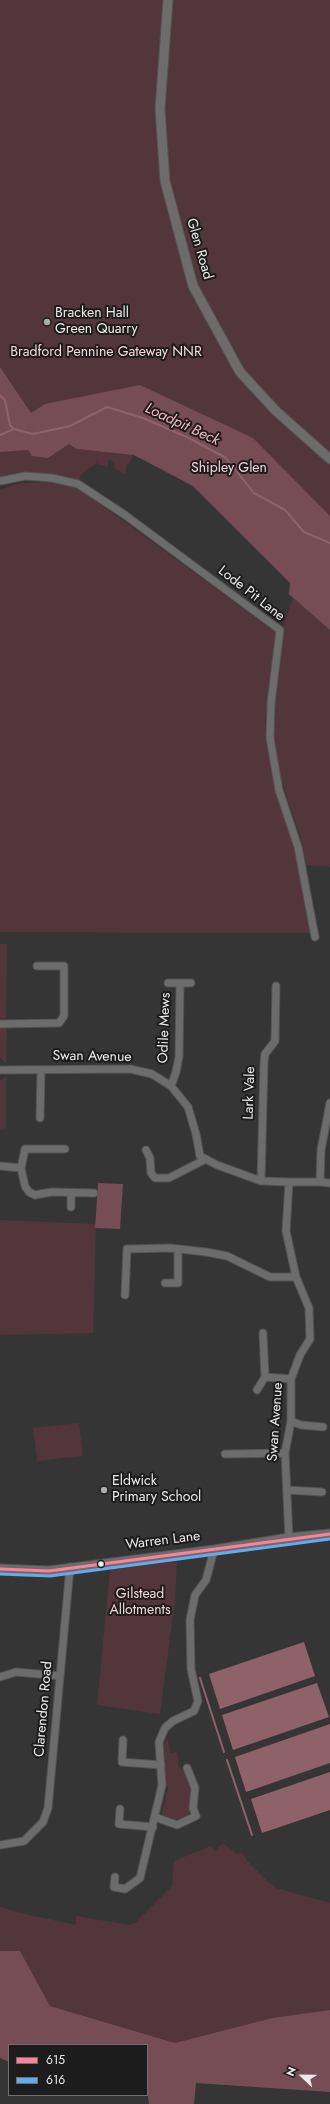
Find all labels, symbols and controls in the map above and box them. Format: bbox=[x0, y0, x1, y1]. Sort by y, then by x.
street label: Glen Road bbox=[182, 216, 216, 282]
place label: Bracken Hall Green Quarry bbox=[55, 306, 138, 338]
marker: Bracken Hall Green Quarry bbox=[42, 317, 52, 327]
park label: Bradford Pennine Gateway NNR bbox=[10, 345, 202, 361]
water label: Loadpit Beck bbox=[142, 400, 222, 450]
park label: Shipley Glen bbox=[191, 461, 267, 477]
street label: Lode Pit Lane bbox=[214, 563, 288, 625]
street label: Odile Mews bbox=[155, 992, 175, 1064]
street label: Swan Avenue bbox=[52, 1048, 132, 1066]
street label: Lark Vale bbox=[241, 1066, 259, 1120]
street label: Swan Avenue bbox=[265, 1382, 287, 1462]
place label: Eldwick Primary School bbox=[112, 1474, 201, 1506]
marker: Eldwick Primary School bbox=[99, 1485, 109, 1495]
street label: Warren Lane bbox=[125, 1528, 201, 1554]
unlabelled marker bbox=[96, 1559, 106, 1569]
park label: Gilstead Allotments bbox=[109, 1587, 171, 1620]
street label: Clarendon Road bbox=[31, 1660, 57, 1758]
legend bbox=[8, 2044, 148, 2096]
text: 615 bbox=[46, 2051, 65, 2069]
north arrow bbox=[282, 2056, 322, 2096]
text: N bbox=[282, 2064, 300, 2079]
text: 616 bbox=[46, 2071, 65, 2089]

